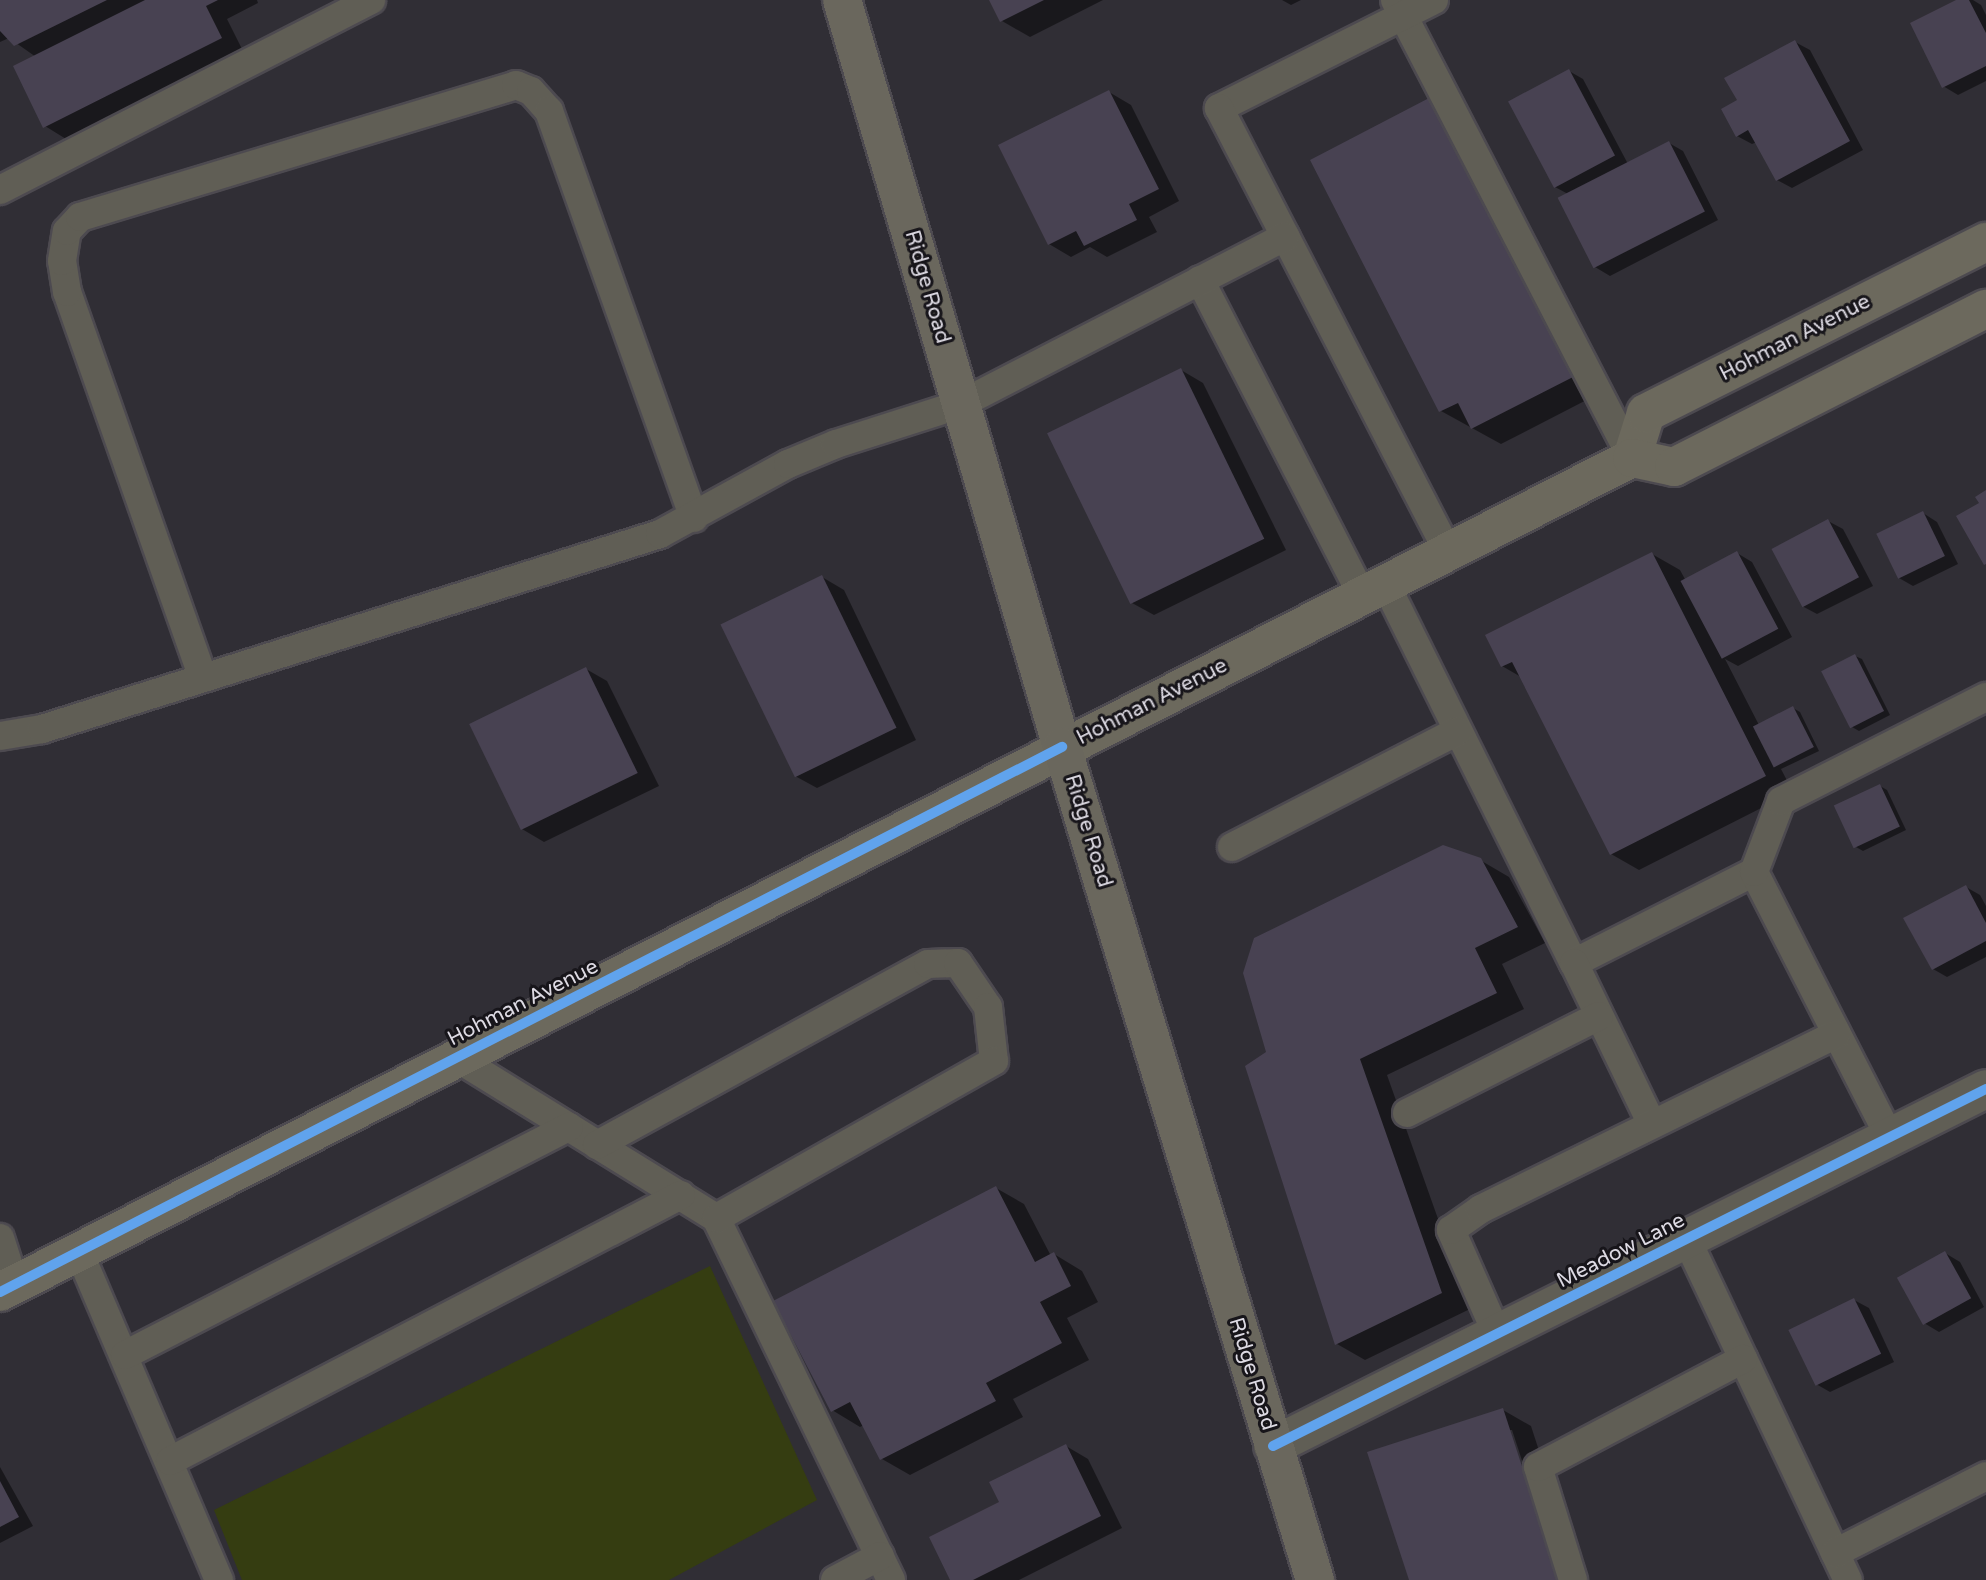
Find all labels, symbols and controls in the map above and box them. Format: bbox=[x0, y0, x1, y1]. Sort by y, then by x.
street label: Ridge Road bbox=[899, 227, 955, 347]
street label: Hohman Avenue bbox=[1716, 289, 1874, 387]
street label: Hohman Avenue bbox=[1073, 653, 1231, 751]
street label: Ridge Road bbox=[1059, 771, 1117, 891]
street label: Hohman Avenue bbox=[444, 954, 602, 1052]
street label: Meadow Lane bbox=[1553, 1208, 1689, 1294]
street label: Ridge Road bbox=[1223, 1314, 1281, 1434]

